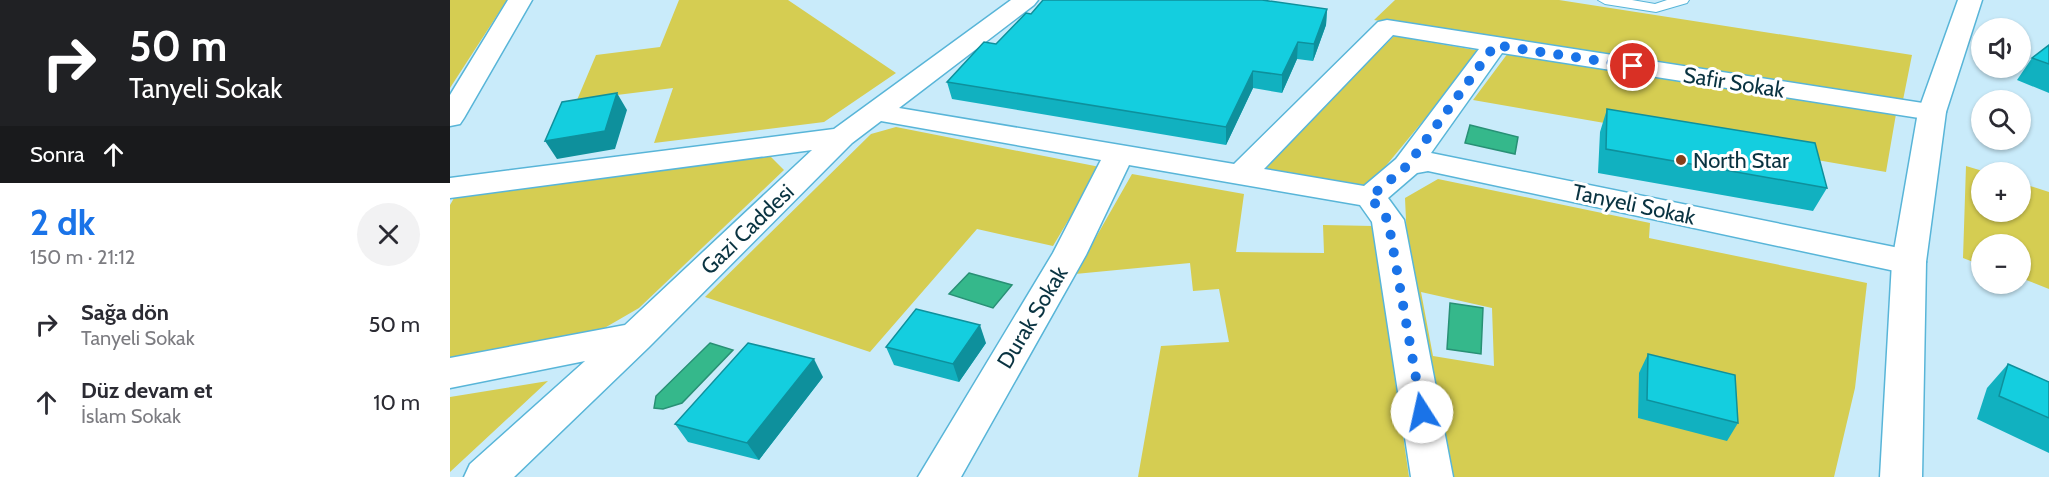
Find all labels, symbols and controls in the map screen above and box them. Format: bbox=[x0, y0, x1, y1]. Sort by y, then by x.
map controls bbox=[1971, 18, 2031, 294]
button: sound bbox=[1971, 18, 2031, 78]
text: 50 m bbox=[129, 20, 227, 72]
icon: right bbox=[30, 24, 108, 102]
pin bbox=[1607, 40, 1658, 91]
icon: arrive bbox=[1616, 49, 1649, 82]
street label: Safir Sokak bbox=[1681, 61, 1787, 104]
text: Tanyeli Sokak bbox=[129, 72, 282, 105]
button: search bbox=[1971, 90, 2031, 150]
icon: ahead bbox=[97, 138, 130, 171]
text: Sonra bbox=[30, 141, 85, 168]
place label: North Star bbox=[1693, 147, 1789, 174]
marker: North Star bbox=[1674, 153, 1688, 167]
button: + bbox=[1971, 162, 2031, 222]
street label: Gazi Caddesi bbox=[695, 178, 799, 280]
street label: Tanyeli Sokak bbox=[1570, 178, 1698, 231]
text: 2 dk bbox=[30, 200, 95, 244]
button: close bbox=[357, 203, 420, 266]
button: − bbox=[1971, 234, 2031, 294]
text: 150 m · 21:12 bbox=[30, 245, 135, 269]
street label: Durak Sokak bbox=[991, 261, 1074, 373]
text: Sağa dön bbox=[81, 299, 169, 326]
icon: right bbox=[30, 308, 63, 341]
text: 50 m bbox=[368, 311, 420, 338]
text: Tanyeli Sokak bbox=[81, 326, 195, 350]
text: Düz devam et bbox=[81, 377, 213, 404]
position arrow bbox=[1390, 380, 1454, 444]
icon: ahead bbox=[30, 386, 63, 419]
text: 10 m bbox=[373, 389, 420, 416]
text: İslam Sokak bbox=[81, 404, 181, 428]

